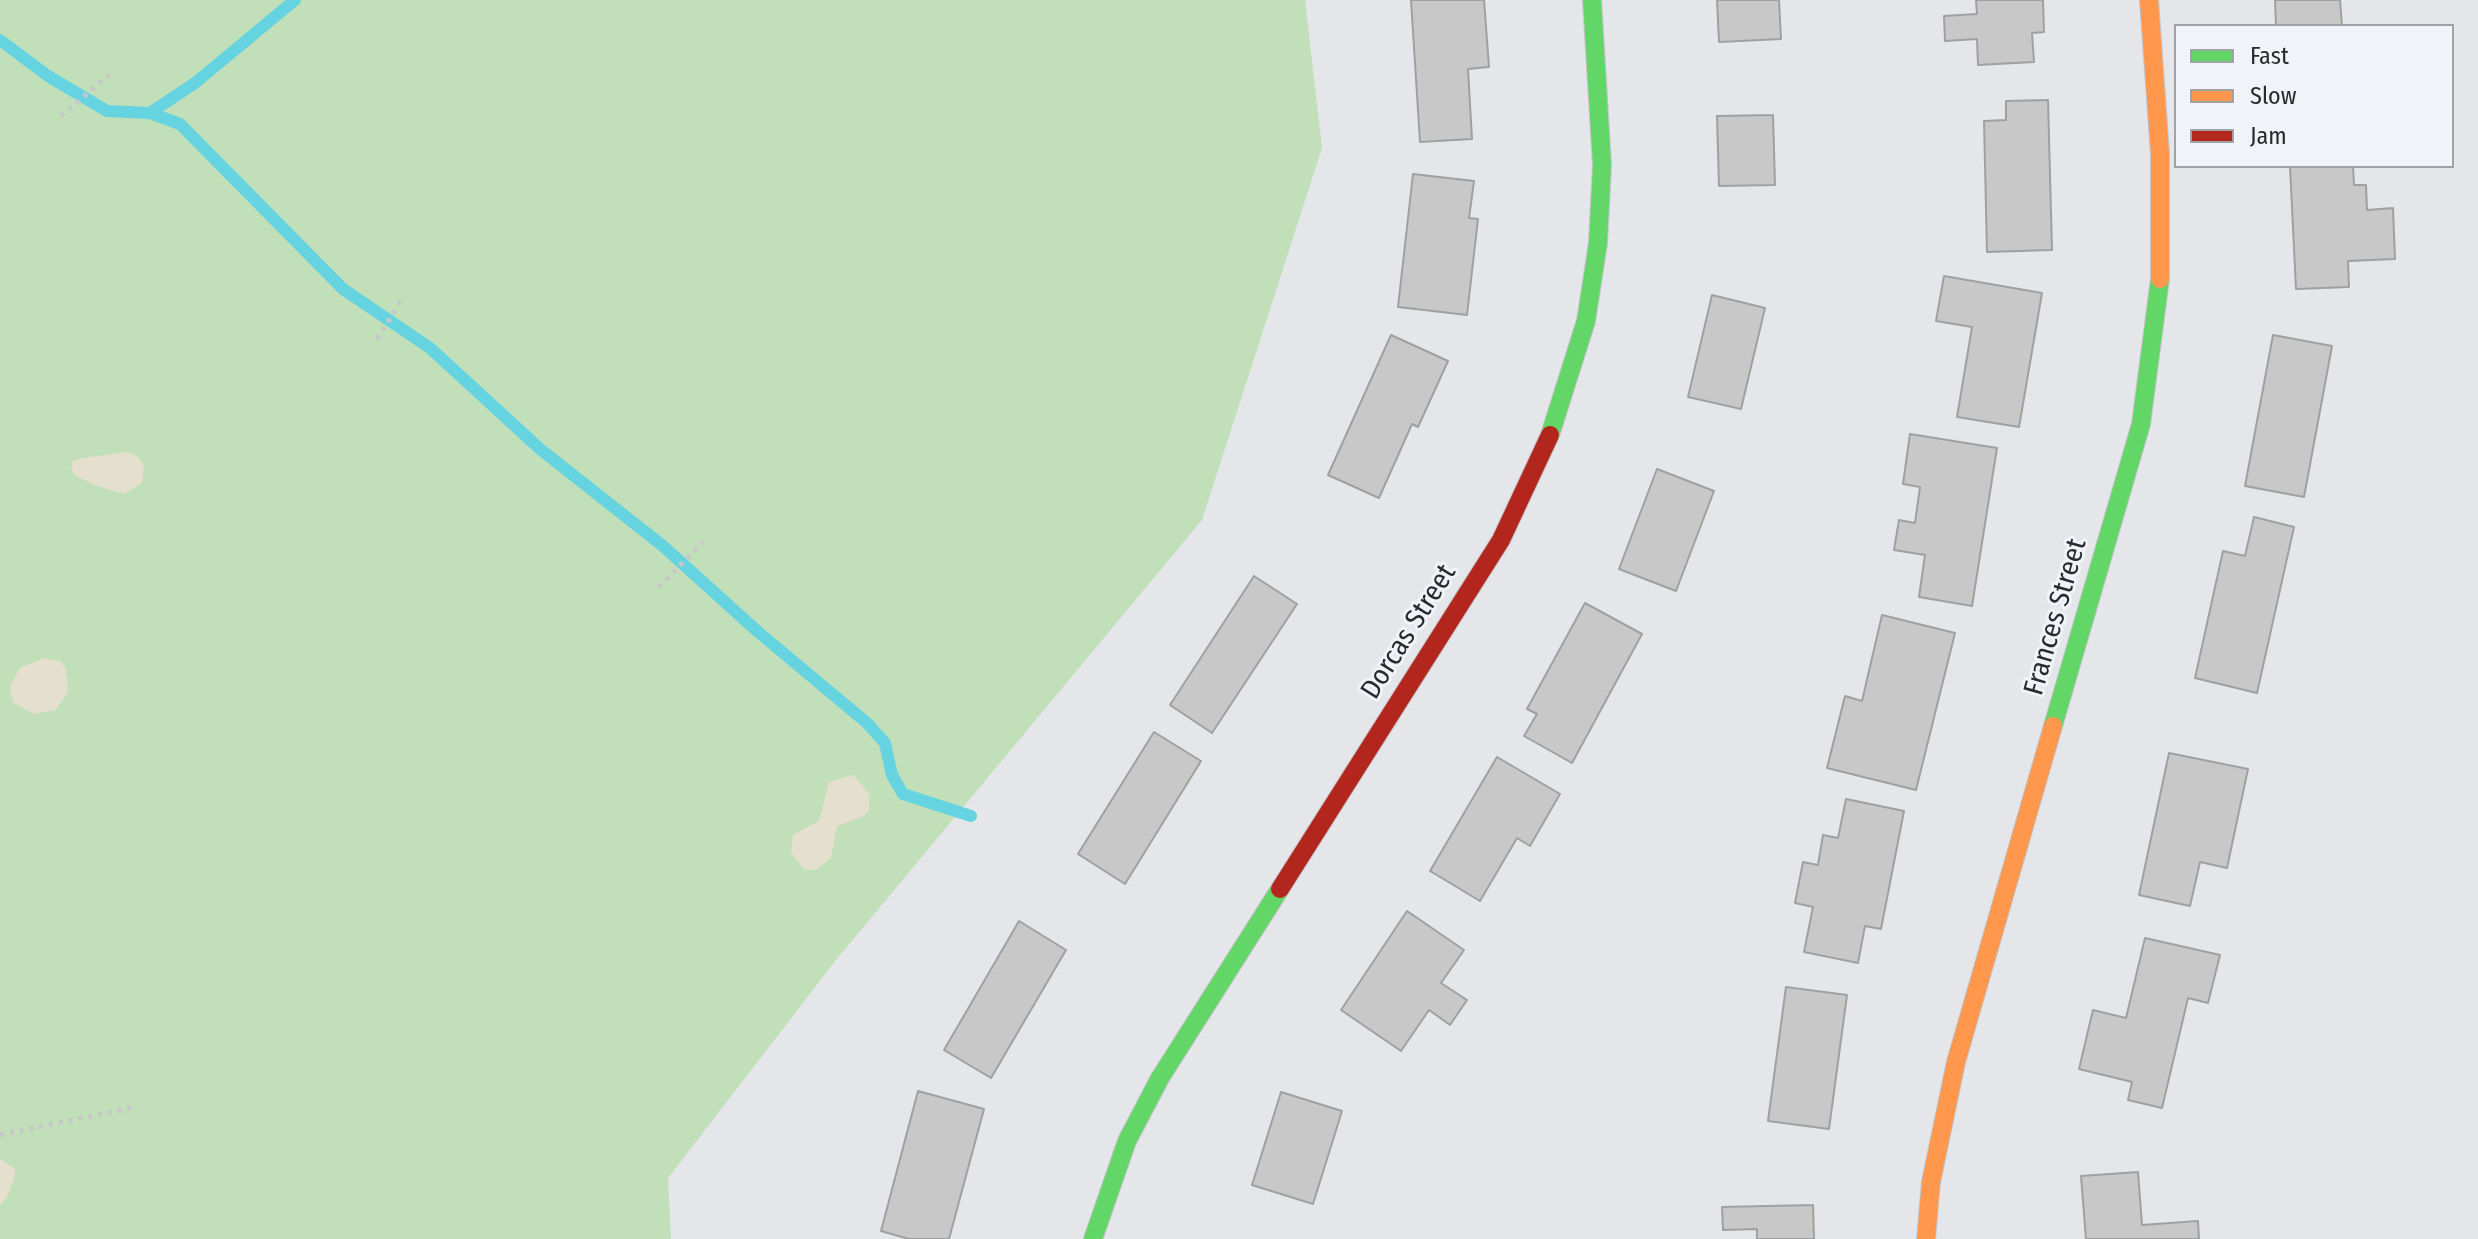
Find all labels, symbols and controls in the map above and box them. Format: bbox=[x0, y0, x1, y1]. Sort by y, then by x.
legend bbox=[2174, 24, 2454, 168]
text: Fast bbox=[2250, 42, 2289, 70]
text: Slow bbox=[2250, 82, 2296, 110]
text: Jam bbox=[2250, 122, 2287, 150]
street label: Frances Street bbox=[2018, 535, 2094, 699]
street label: Dorcas Street bbox=[1354, 558, 1464, 706]

